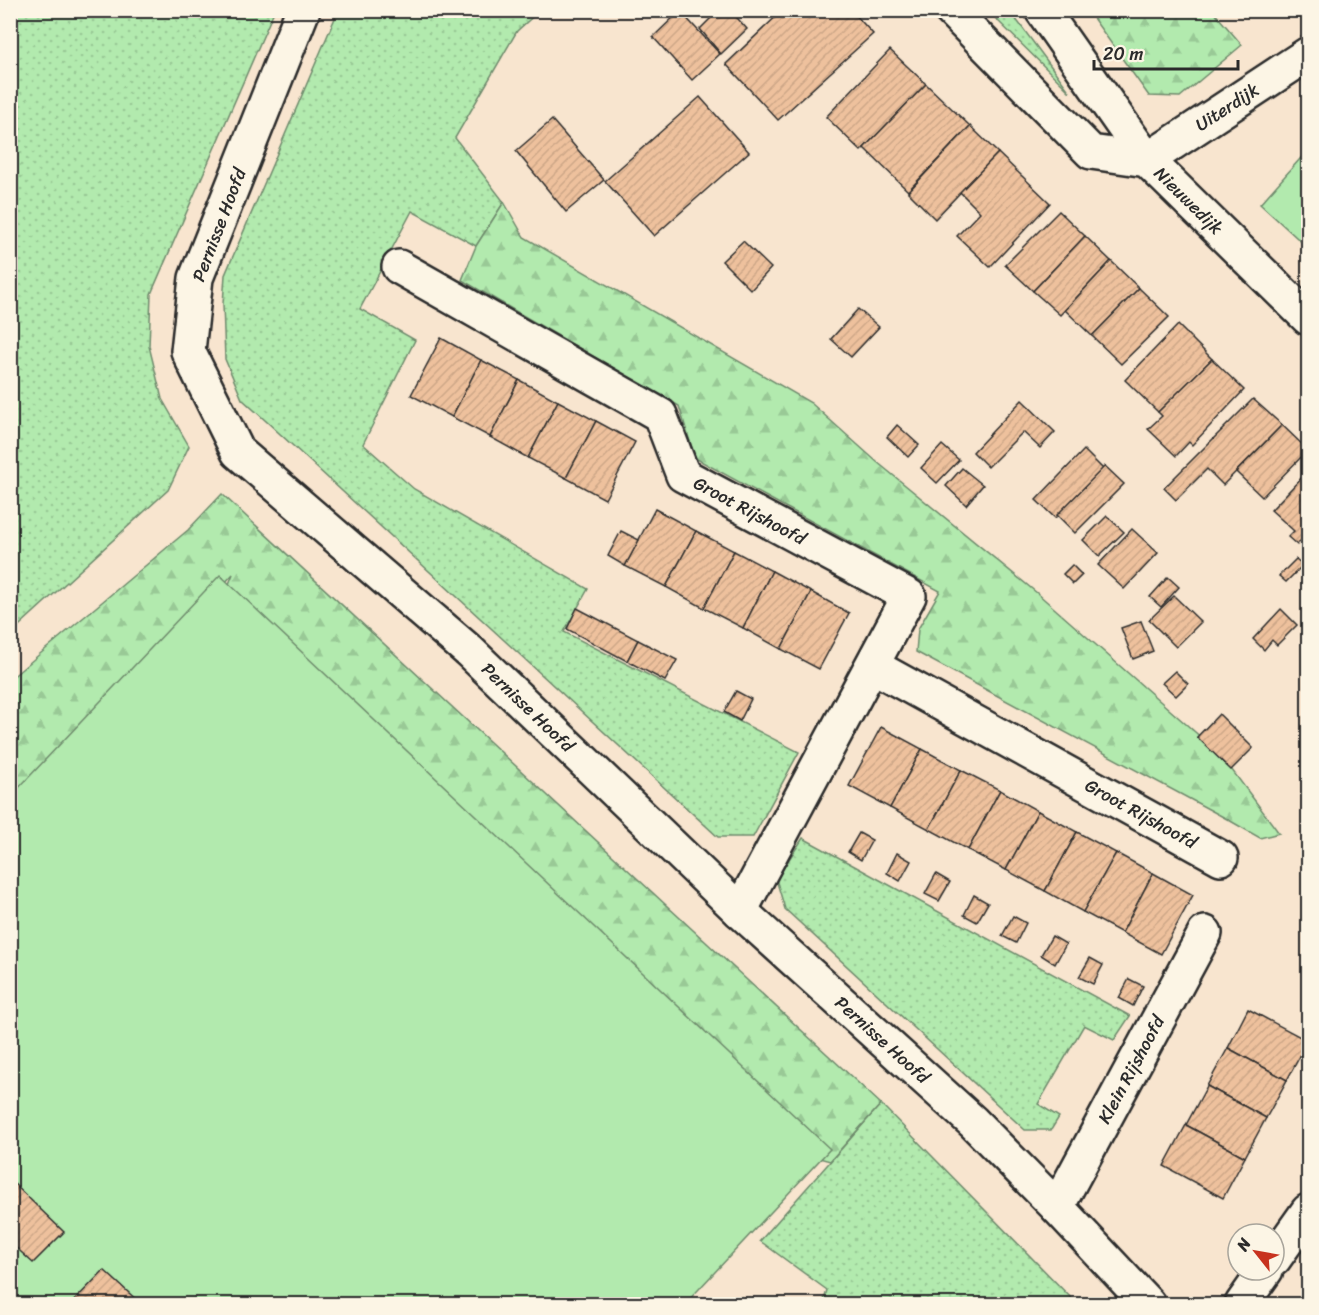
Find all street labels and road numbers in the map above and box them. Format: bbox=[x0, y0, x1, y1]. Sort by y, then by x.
street label: Uiterdijk bbox=[1189, 74, 1266, 140]
street label: Nieuwedijk bbox=[1146, 159, 1231, 243]
street label: Pernisse Hoofd bbox=[183, 162, 256, 287]
street label: Groot Rijshoofd bbox=[688, 467, 813, 555]
street label: Pernisse Hoofd bbox=[473, 654, 583, 761]
street label: Groot Rijshoofd bbox=[1079, 770, 1204, 859]
street label: Pernisse Hoofd bbox=[827, 988, 938, 1093]
street label: Klein Rijshoofd bbox=[1089, 1008, 1174, 1130]

